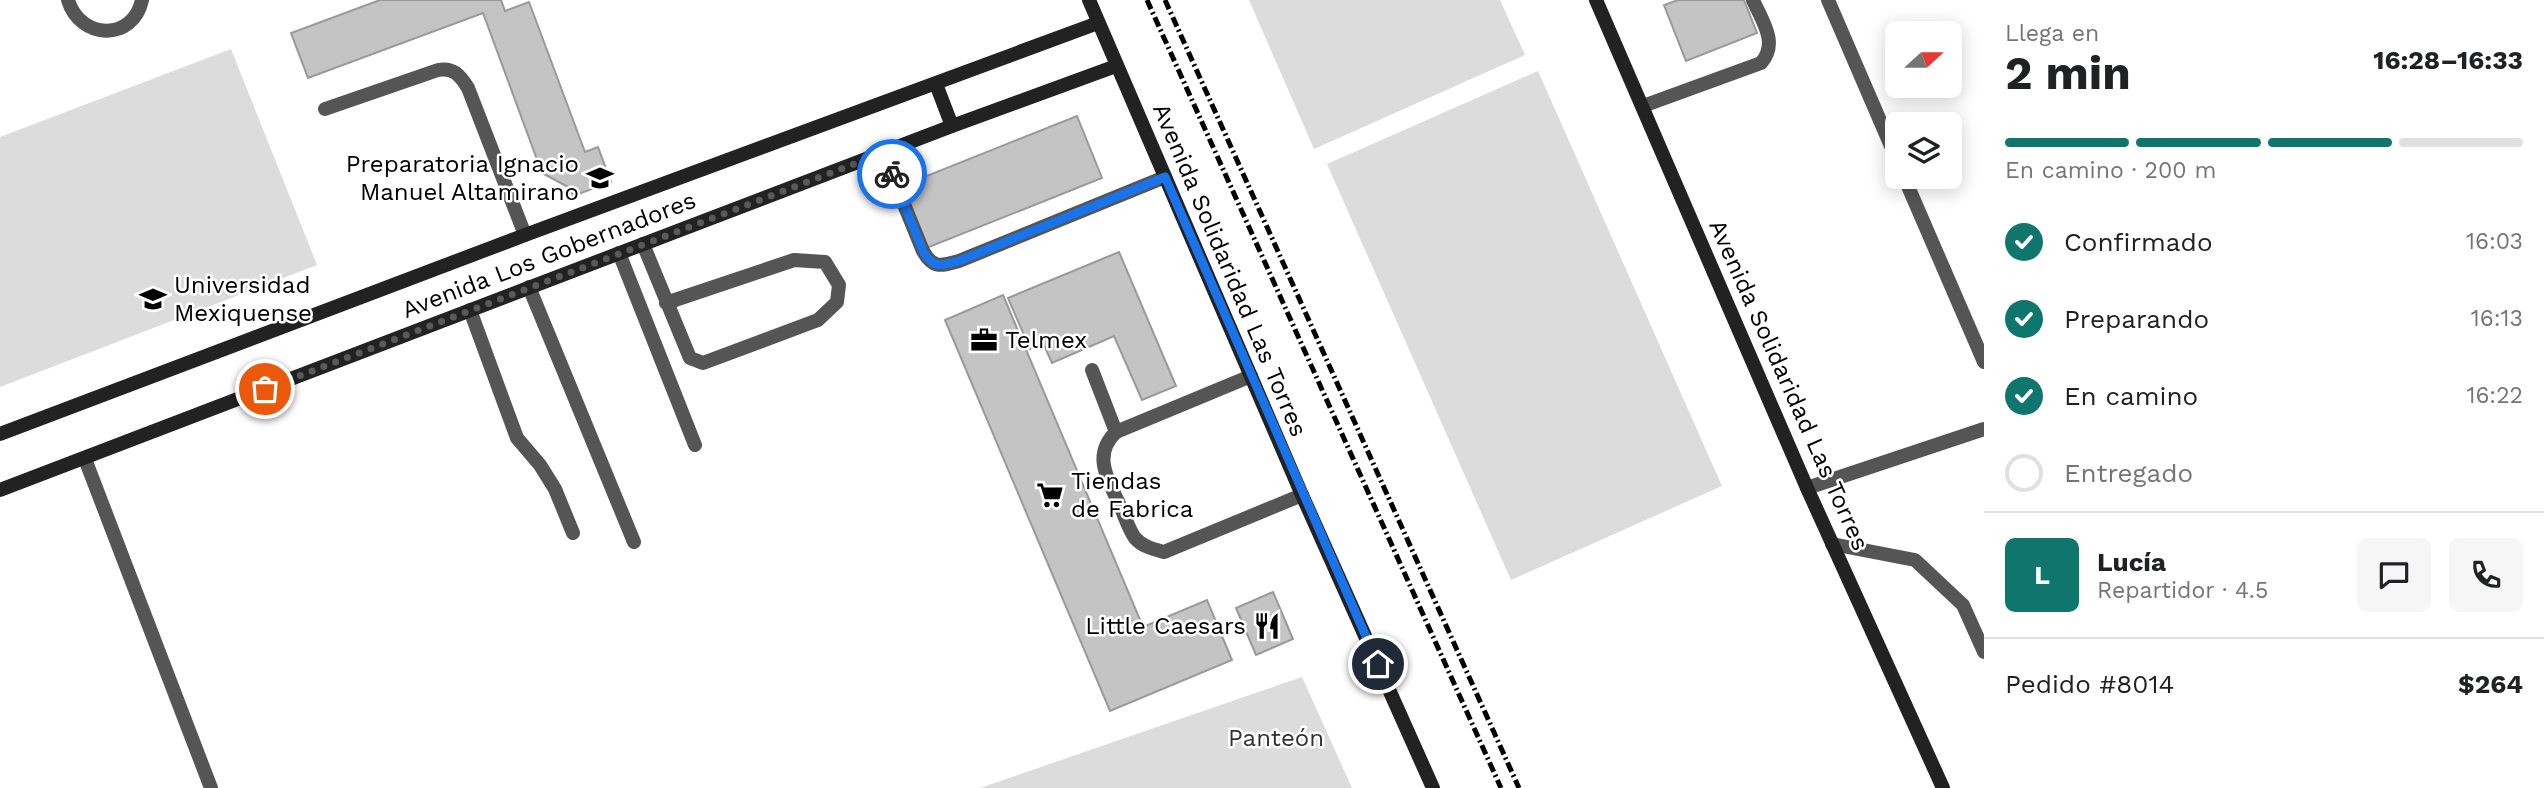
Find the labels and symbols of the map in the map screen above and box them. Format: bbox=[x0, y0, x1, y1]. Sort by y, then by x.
north arrow bbox=[1885, 21, 1962, 98]
street label: Avenida Solidaridad Las Torres bbox=[1147, 99, 1313, 441]
courier bbox=[857, 139, 927, 209]
place label: Preparatoria Ignacio Manuel Altamirano bbox=[346, 150, 579, 206]
school or university icon: Preparatoria Ignacio Manuel Altamirano bbox=[585, 163, 615, 193]
street label: Avenida Los Gobernadores bbox=[398, 186, 700, 324]
street label: Avenida Solidaridad Las Torres bbox=[1703, 215, 1875, 555]
place label: Universidad Mexiquense bbox=[174, 271, 312, 327]
school or university icon: Universidad Mexiquense bbox=[138, 284, 168, 314]
office icon: Telmex bbox=[969, 325, 999, 355]
place label: Telmex bbox=[1005, 326, 1087, 354]
pin bbox=[235, 359, 295, 419]
place label: Tiendas de Fabrica bbox=[1071, 467, 1193, 523]
supermarket icon: Tiendas de Fabrica bbox=[1035, 480, 1065, 510]
restaurant icon: Little Caesars bbox=[1252, 611, 1282, 641]
place label: Little Caesars bbox=[1085, 612, 1246, 640]
pin bbox=[1348, 634, 1408, 694]
park label: Panteón bbox=[1228, 724, 1324, 752]

